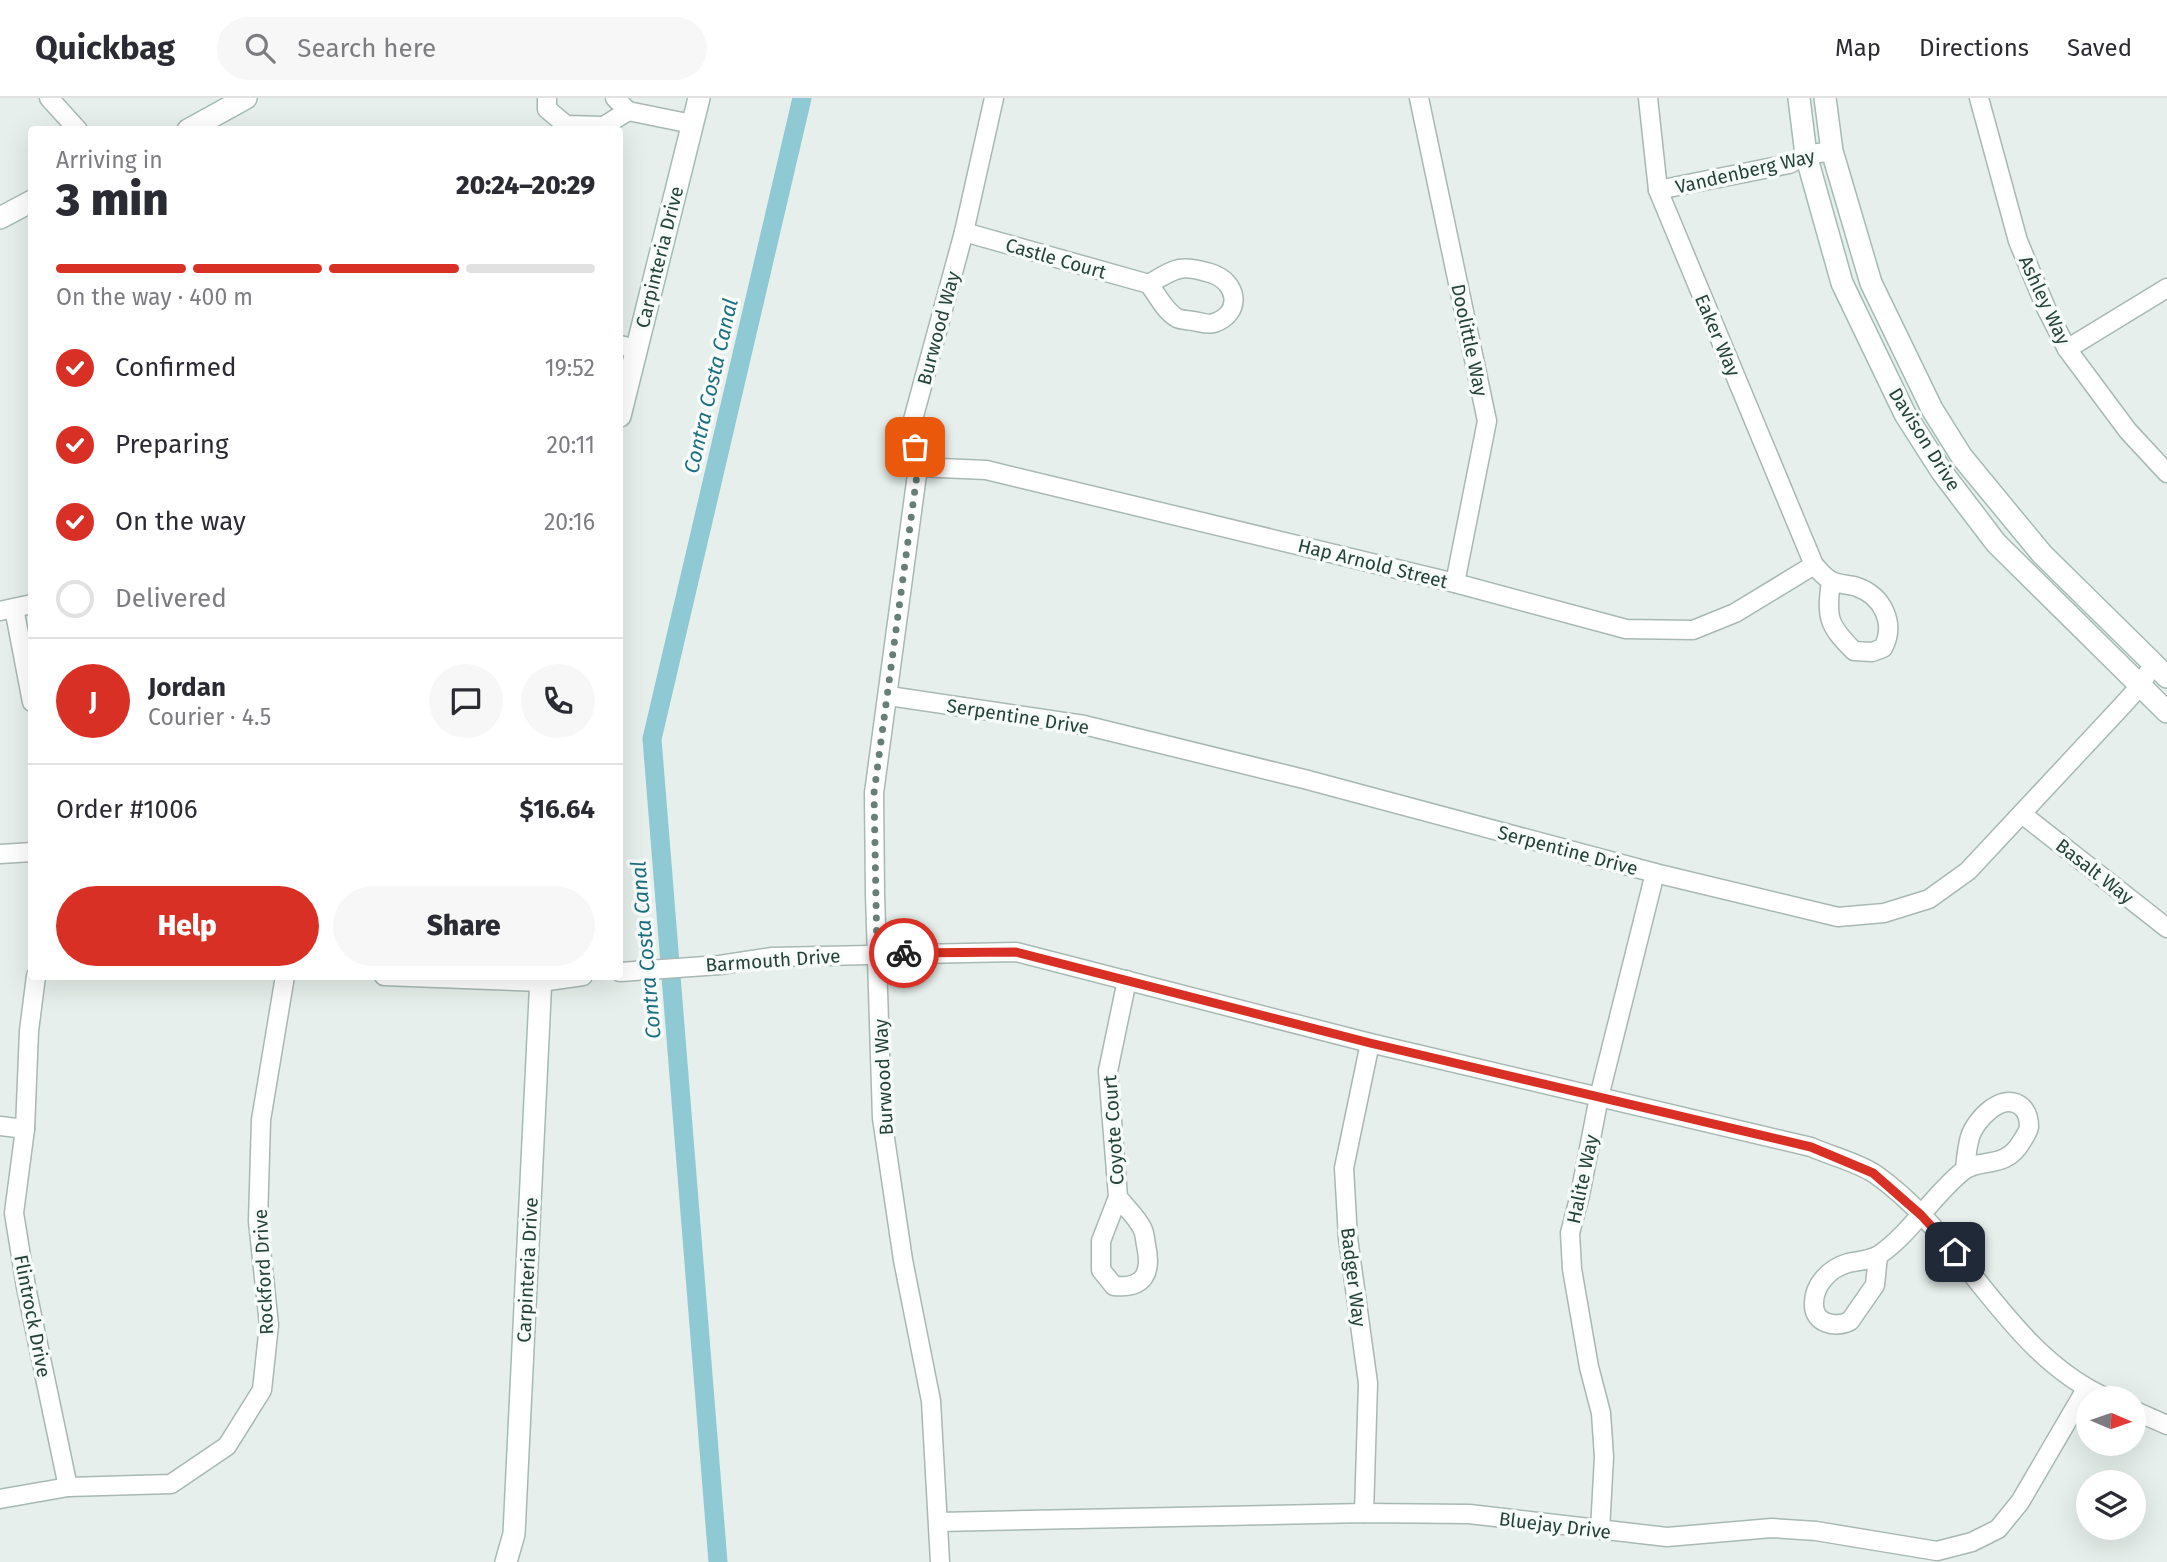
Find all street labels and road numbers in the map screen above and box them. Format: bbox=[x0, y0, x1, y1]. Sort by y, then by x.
street label: Vandenberg Way bbox=[1673, 144, 1818, 199]
street label: Carpinteria Drive bbox=[631, 184, 688, 330]
street label: Castle Court bbox=[1003, 233, 1109, 284]
street label: Ashley Way bbox=[2014, 252, 2075, 349]
street label: Burwood Way bbox=[912, 268, 965, 387]
street label: Doolittle Way bbox=[1446, 282, 1493, 399]
street label: Eaker Way bbox=[1690, 291, 1745, 380]
street label: Davison Drive bbox=[1884, 383, 1965, 495]
street label: Hap Arnold Street bbox=[1296, 534, 1450, 593]
street label: Serpentine Drive bbox=[945, 694, 1091, 739]
street label: Serpentine Drive bbox=[1495, 821, 1640, 880]
street label: Basalt Way bbox=[2051, 834, 2139, 909]
street label: Barmouth Drive bbox=[705, 944, 841, 977]
street label: Burwood Way bbox=[869, 1017, 898, 1136]
street label: Coyote Court bbox=[1098, 1074, 1129, 1186]
street label: Halite Way bbox=[1562, 1132, 1603, 1226]
street label: Carpinteria Drive bbox=[512, 1197, 543, 1343]
street label: Rockford Drive bbox=[249, 1208, 278, 1336]
street label: Badger Way bbox=[1336, 1226, 1371, 1329]
street label: Flintrock Drive bbox=[9, 1253, 56, 1379]
street label: Bluejay Drive bbox=[1498, 1507, 1612, 1544]

